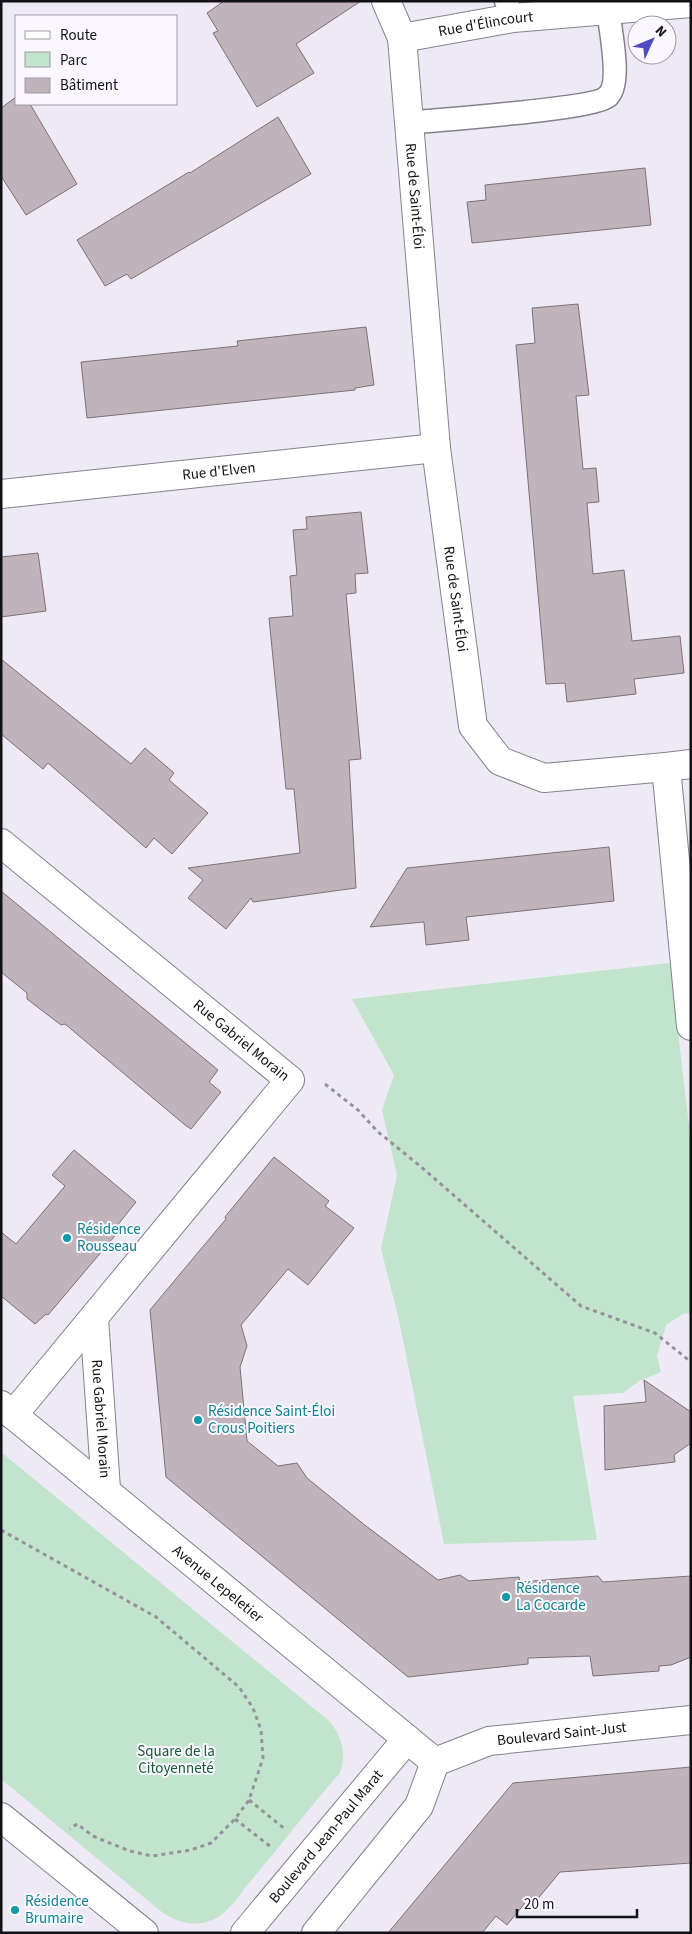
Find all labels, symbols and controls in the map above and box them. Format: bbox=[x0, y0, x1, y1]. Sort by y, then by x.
street label: Rue d'Élincourt bbox=[437, 6, 534, 42]
legend bbox=[15, 15, 178, 105]
north arrow bbox=[627, 15, 677, 65]
text: N bbox=[650, 21, 671, 42]
text: Route bbox=[60, 25, 97, 46]
text: Parc bbox=[60, 50, 87, 71]
text: Bâtiment bbox=[60, 75, 118, 96]
street label: Rue de Saint-Éloi bbox=[400, 142, 429, 250]
street label: Rue d'Elven bbox=[181, 457, 257, 486]
street label: Rue de Saint-Éloi bbox=[438, 545, 473, 653]
street label: Rue Gabriel Morain bbox=[189, 995, 294, 1086]
place label: Résidence Rousseau bbox=[77, 1219, 141, 1257]
marker: Résidence Rousseau bbox=[61, 1232, 73, 1244]
street label: Rue Gabriel Morain bbox=[86, 1359, 115, 1479]
place label: Résidence Saint-Éloi Crous Poitiers bbox=[208, 1401, 335, 1439]
marker: Résidence Saint-Éloi Crous Poitiers bbox=[192, 1414, 204, 1426]
street label: Avenue Lepeletier bbox=[168, 1540, 268, 1628]
place label: Résidence La Cocarde bbox=[516, 1578, 586, 1616]
marker: Résidence La Cocarde bbox=[500, 1591, 512, 1603]
street label: Boulevard Saint-Just bbox=[496, 1717, 628, 1751]
park label: Square de la Citoyenneté bbox=[137, 1741, 215, 1779]
street label: Boulevard Jean-Paul Marat bbox=[264, 1765, 388, 1908]
scale bar bbox=[517, 1886, 637, 1918]
place label: Résidence Brumaire bbox=[25, 1891, 89, 1929]
text: 20 m bbox=[524, 1894, 554, 1915]
marker: Résidence Brumaire bbox=[9, 1904, 21, 1916]

